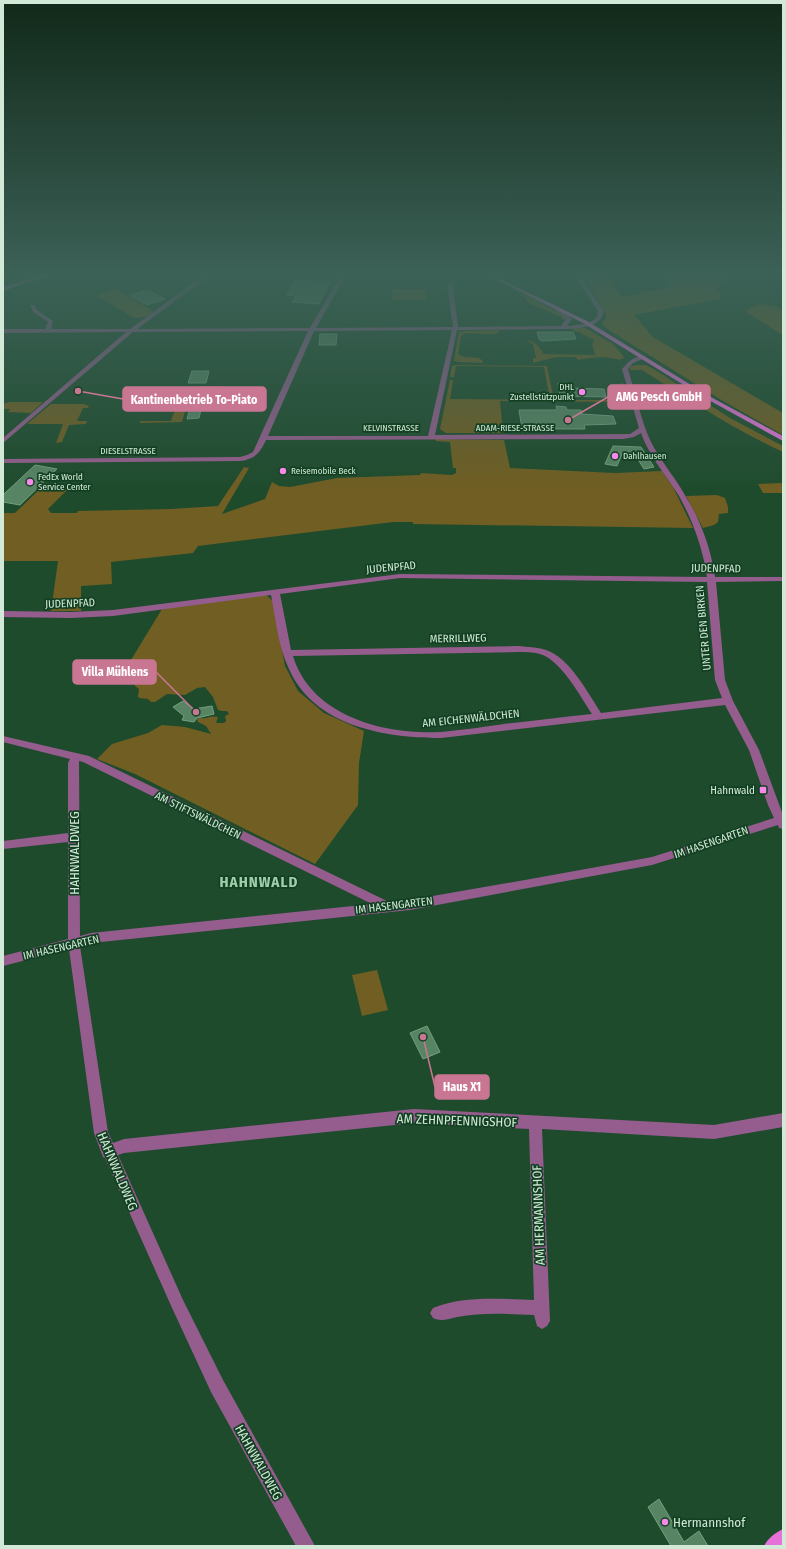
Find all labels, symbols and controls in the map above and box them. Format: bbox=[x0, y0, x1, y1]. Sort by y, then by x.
place label: DHL Zustellstützpunkt bbox=[510, 382, 574, 402]
callout: AMG Pesch GmbH bbox=[608, 385, 710, 409]
callout: Kantinenbetrieb To-Piato bbox=[123, 387, 266, 411]
marker: DHL Zustellstützpunkt bbox=[577, 387, 587, 397]
text: AMG Pesch GmbH bbox=[615, 390, 702, 404]
text: Kantinenbetrieb To-Piato bbox=[131, 393, 258, 407]
street label: KELVINSTRASSE bbox=[363, 423, 419, 433]
street label: ADAM-RIESE-STRASSE bbox=[476, 423, 554, 433]
street label: DIESELSTRASSE bbox=[100, 446, 156, 456]
marker: Dahlhausen bbox=[610, 451, 620, 461]
place label: Dahlhausen bbox=[623, 451, 667, 461]
marker: Reisemobile Beck bbox=[278, 466, 288, 476]
place label: Reisemobile Beck bbox=[291, 466, 357, 476]
place label: FedEx World Service Center bbox=[38, 472, 91, 492]
marker: FedEx World Service Center bbox=[25, 477, 35, 487]
street label: JUDENPFAD bbox=[366, 559, 416, 576]
street label: JUDENPFAD bbox=[691, 562, 741, 575]
street label: UNTER DEN BIRKEN bbox=[693, 585, 714, 671]
street label: JUDENPFAD bbox=[45, 596, 95, 611]
street label: MERRILLWEG bbox=[430, 632, 486, 645]
callout: Villa Mühlens bbox=[73, 660, 156, 684]
text: Villa Mühlens bbox=[81, 665, 149, 679]
street label: AM EICHENWÄLDCHEN bbox=[422, 707, 520, 730]
place label: Hahnwald bbox=[710, 784, 755, 797]
marker: Hahnwald bbox=[758, 785, 768, 795]
street label: AM STIFTSWÄLDCHEN bbox=[153, 789, 243, 842]
street label: HAHNWALDWEG bbox=[67, 811, 82, 895]
street label: IM HASENGARTEN bbox=[672, 824, 750, 861]
district label: HAHNWALD bbox=[220, 873, 298, 891]
street label: IM HASENGARTEN bbox=[355, 894, 433, 917]
street label: IM HASENGARTEN bbox=[22, 932, 100, 963]
callout: Haus X1 bbox=[435, 1075, 489, 1099]
text: Haus X1 bbox=[443, 1080, 481, 1094]
street label: AM ZEHNPFENNIGSHOF bbox=[396, 1111, 518, 1130]
street label: HAHNWALDWEG bbox=[94, 1130, 141, 1213]
street label: AM HERMANNSHOF bbox=[529, 1164, 548, 1265]
street label: HAHNWALDWEG bbox=[232, 1422, 285, 1502]
place label: Hermannshof bbox=[673, 1515, 746, 1530]
marker: Hermannshof bbox=[660, 1517, 670, 1527]

